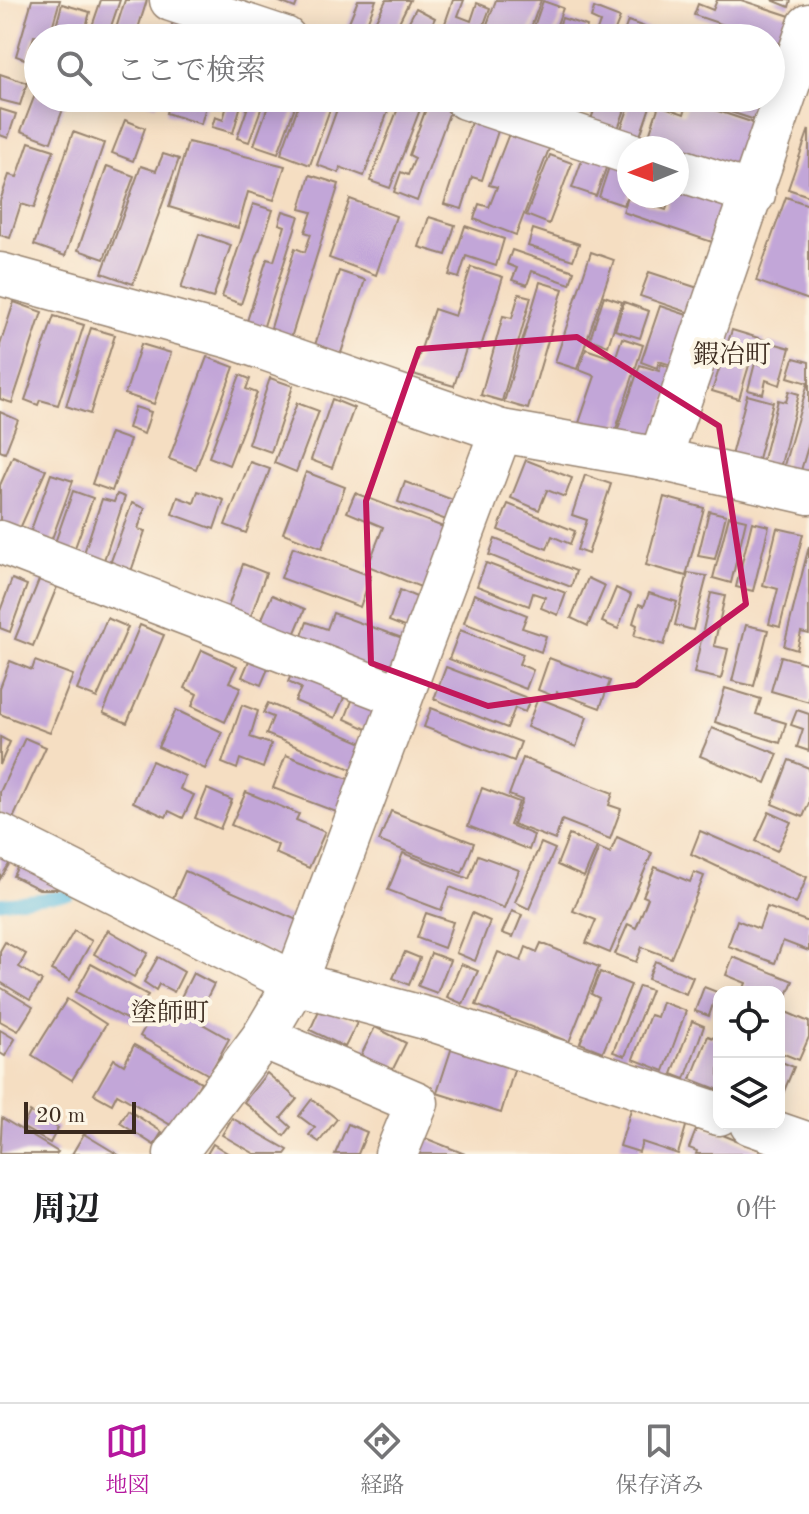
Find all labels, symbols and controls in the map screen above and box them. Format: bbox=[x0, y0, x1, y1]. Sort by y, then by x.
search box bbox=[24, 24, 785, 112]
icon: search bbox=[52, 46, 96, 90]
text: ここで検索 bbox=[116, 57, 266, 87]
north arrow bbox=[617, 136, 689, 208]
district label: 鍜冶町 bbox=[693, 341, 771, 369]
map controls bbox=[713, 986, 785, 1130]
button: locate bbox=[713, 986, 785, 1058]
district label: 塗師町 bbox=[131, 999, 209, 1027]
button: layers bbox=[713, 1058, 785, 1130]
scale bar bbox=[24, 1098, 136, 1134]
text: 20 m bbox=[36, 1105, 85, 1127]
text: 周辺 bbox=[32, 1194, 100, 1228]
text: 0件 bbox=[736, 1197, 777, 1223]
tab: 地図 bbox=[105, 1419, 150, 1500]
tab: 経路 bbox=[360, 1419, 405, 1500]
tab: 保存済み bbox=[615, 1419, 704, 1500]

